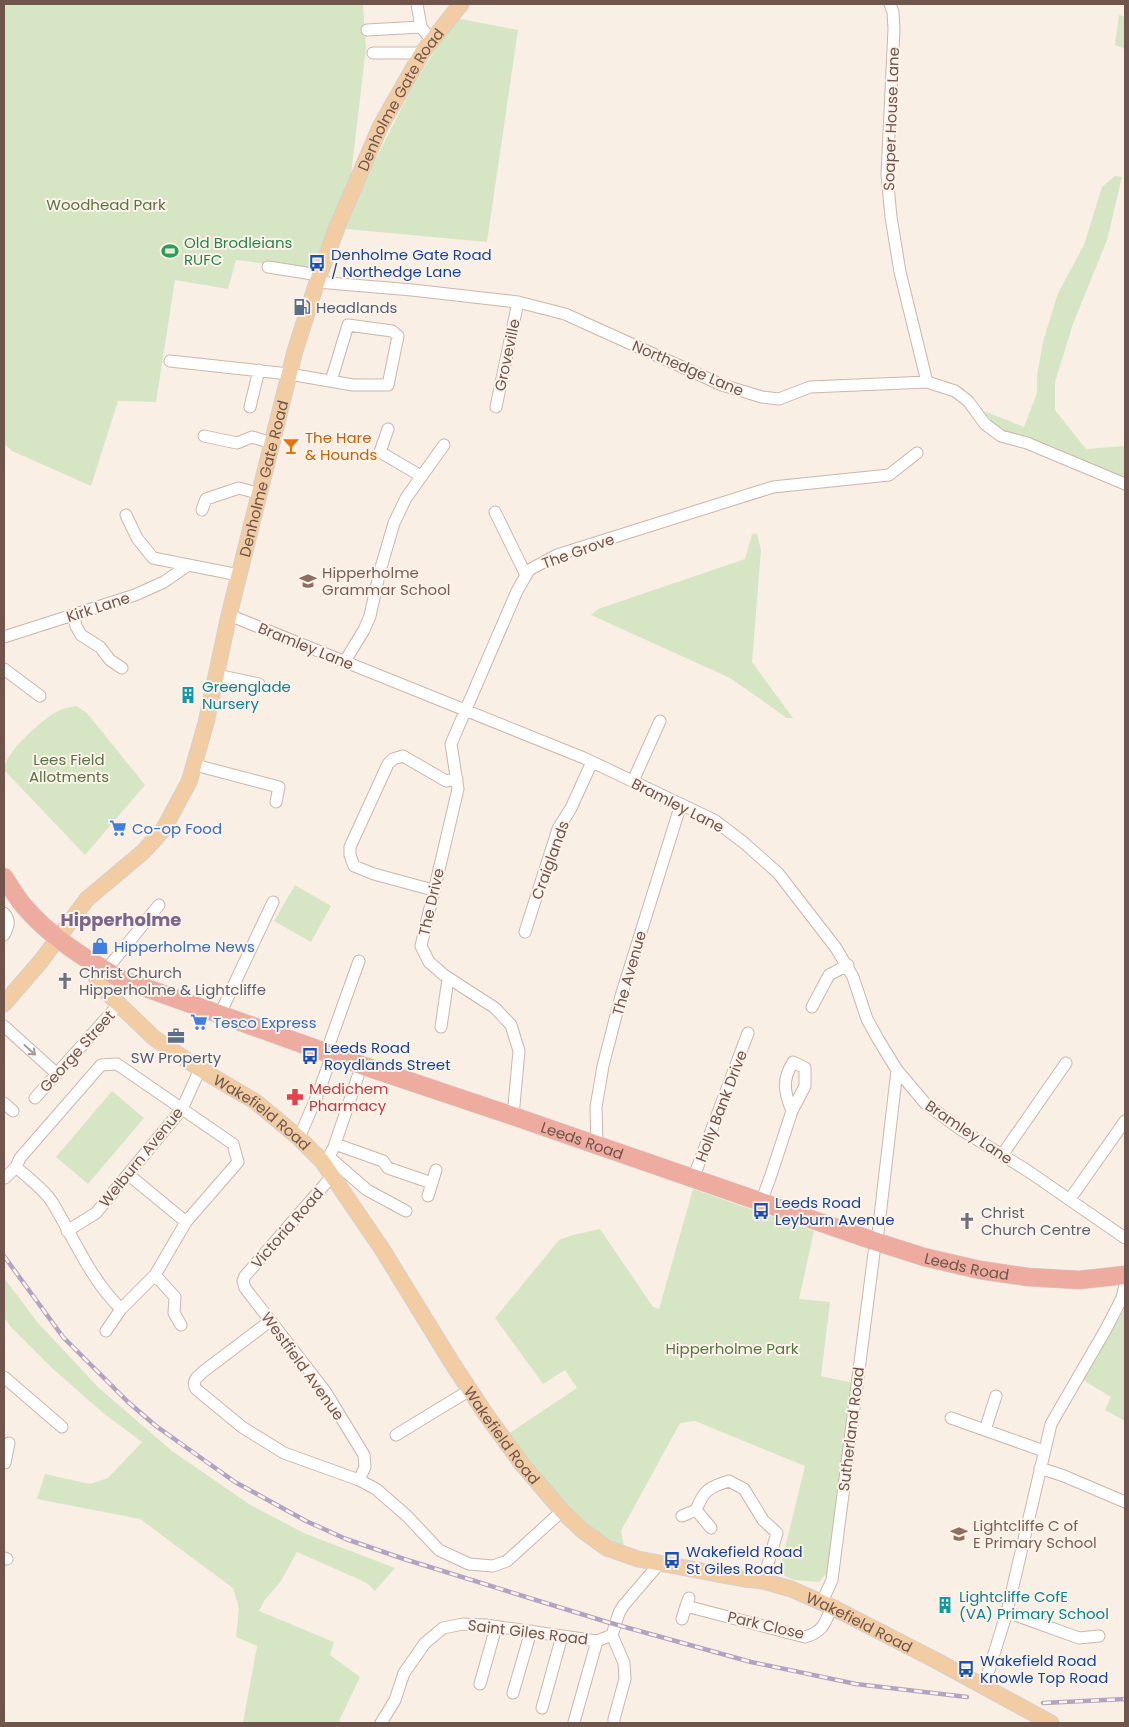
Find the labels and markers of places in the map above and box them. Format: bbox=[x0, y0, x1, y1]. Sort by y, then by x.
place label: Old Brodleians RUFC bbox=[184, 232, 293, 270]
sports icon: Old Brodleians RUFC bbox=[160, 241, 180, 261]
place label: Denholme Gate Road / Northedge Lane bbox=[331, 244, 492, 282]
bus stop icon: Denholme Gate Road / Northedge Lane bbox=[307, 253, 327, 273]
fuel station icon: Headlands bbox=[292, 297, 312, 317]
place label: Headlands bbox=[316, 297, 398, 318]
place label: The Hare & Hounds bbox=[305, 427, 377, 465]
bar icon: The Hare & Hounds bbox=[281, 436, 301, 456]
place label: Hipperholme Grammar School bbox=[322, 562, 450, 600]
school or university icon: Hipperholme Grammar School bbox=[298, 571, 318, 591]
place label: Greenglade Nursery bbox=[202, 676, 291, 714]
building icon: Greenglade Nursery bbox=[178, 685, 198, 705]
supermarket icon: Co-op Food bbox=[108, 818, 128, 838]
place label: Co-op Food bbox=[132, 818, 222, 839]
shop icon: Hipperholme News bbox=[90, 936, 110, 956]
place label: Hipperholme News bbox=[114, 936, 255, 957]
place label: Christ Church Hipperholme & Lightcliffe bbox=[79, 962, 266, 1000]
church icon: Christ Church Hipperholme & Lightcliffe bbox=[55, 971, 75, 991]
supermarket icon: Tesco Express bbox=[189, 1012, 209, 1032]
place label: Tesco Express bbox=[213, 1012, 317, 1033]
office icon: SW Property bbox=[166, 1026, 186, 1046]
place label: Leeds Road Roydlands Street bbox=[324, 1037, 451, 1075]
bus stop icon: Leeds Road Roydlands Street bbox=[300, 1046, 320, 1066]
place label: SW Property bbox=[131, 1047, 222, 1068]
place label: Medichem Pharmacy bbox=[309, 1078, 389, 1116]
pharmacy icon: Medichem Pharmacy bbox=[285, 1087, 305, 1107]
place label: Leeds Road Leyburn Avenue bbox=[775, 1192, 895, 1230]
bus stop icon: Leeds Road Leyburn Avenue bbox=[751, 1201, 771, 1221]
place label: Christ Church Centre bbox=[981, 1202, 1091, 1240]
church icon: Christ Church Centre bbox=[957, 1211, 977, 1231]
place label: Lightcliffe C of E Primary School bbox=[973, 1515, 1097, 1553]
school or university icon: Lightcliffe C of E Primary School bbox=[949, 1524, 969, 1544]
place label: Wakefield Road St Giles Road bbox=[686, 1541, 803, 1579]
bus stop icon: Wakefield Road St Giles Road bbox=[662, 1550, 682, 1570]
place label: Lightcliffe CofE (VA) Primary School bbox=[959, 1586, 1109, 1624]
building icon: Lightcliffe CofE (VA) Primary School bbox=[935, 1595, 955, 1615]
place label: Wakefield Road Knowle Top Road bbox=[980, 1650, 1108, 1688]
bus stop icon: Wakefield Road Knowle Top Road bbox=[956, 1659, 976, 1679]

